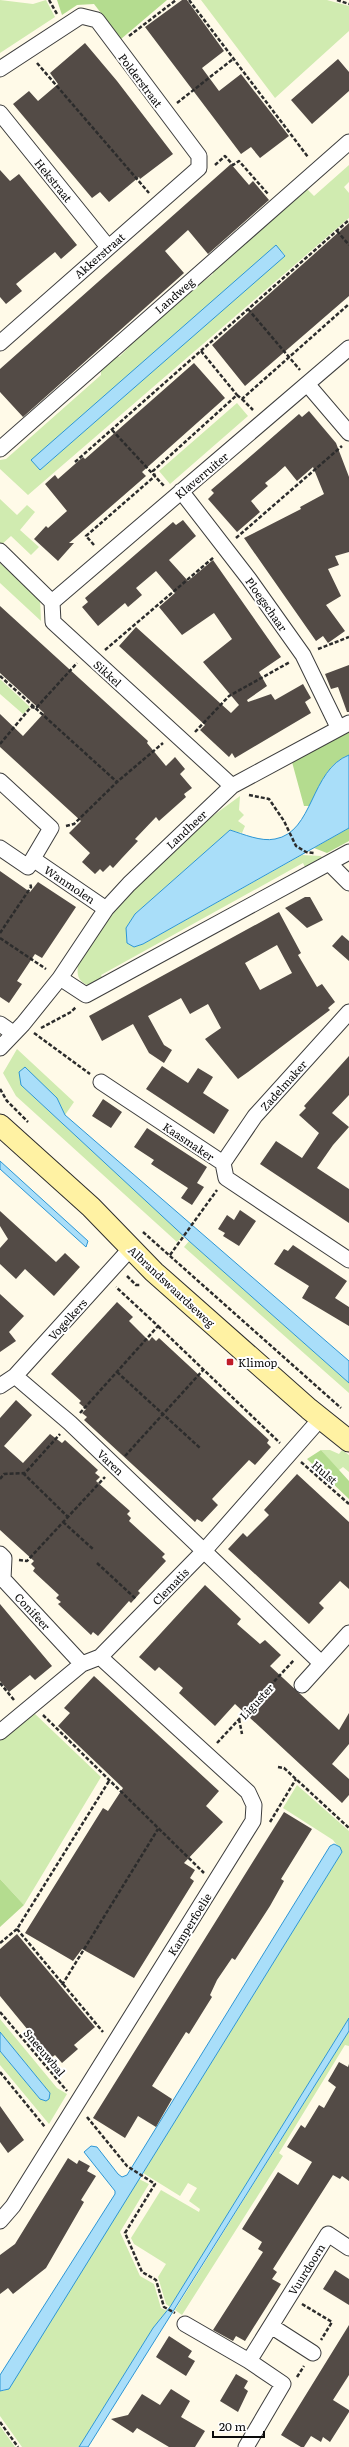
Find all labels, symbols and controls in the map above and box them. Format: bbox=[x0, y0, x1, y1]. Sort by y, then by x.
street label: Polderstraat bbox=[115, 50, 167, 111]
street label: Hekstraat bbox=[32, 155, 77, 206]
street label: Akkerstraat bbox=[70, 228, 128, 282]
street label: Landweg bbox=[151, 273, 198, 317]
street label: Klaverruiter bbox=[171, 447, 232, 502]
street label: Ploegschaar bbox=[242, 574, 292, 635]
street label: Sikkel bbox=[90, 656, 126, 690]
street label: Landheer bbox=[162, 805, 211, 852]
street label: Wanmolen bbox=[41, 861, 99, 907]
street label: Zadelmaker bbox=[256, 1056, 311, 1114]
street label: Kaasmaker bbox=[160, 1118, 219, 1165]
street label: Albrandswaardseweg bbox=[125, 1242, 219, 1331]
street label: Vogelkers bbox=[44, 1295, 90, 1343]
place label: Klimop bbox=[238, 1354, 278, 1370]
marker: Klimop bbox=[225, 1357, 235, 1367]
street label: Varen bbox=[94, 1445, 128, 1479]
street label: Hulst bbox=[309, 1456, 342, 1488]
street label: Clematis bbox=[148, 1564, 192, 1608]
street label: Conifeer bbox=[12, 1589, 55, 1634]
street label: Liguster bbox=[235, 1679, 277, 1722]
street label: Kamperfoelie bbox=[163, 1889, 215, 1958]
street label: Sneeuwbal bbox=[20, 2025, 70, 2079]
street label: Vuurdoorn bbox=[284, 2240, 328, 2298]
scale bar bbox=[213, 2413, 264, 2439]
text: 20 m bbox=[219, 2417, 246, 2435]

